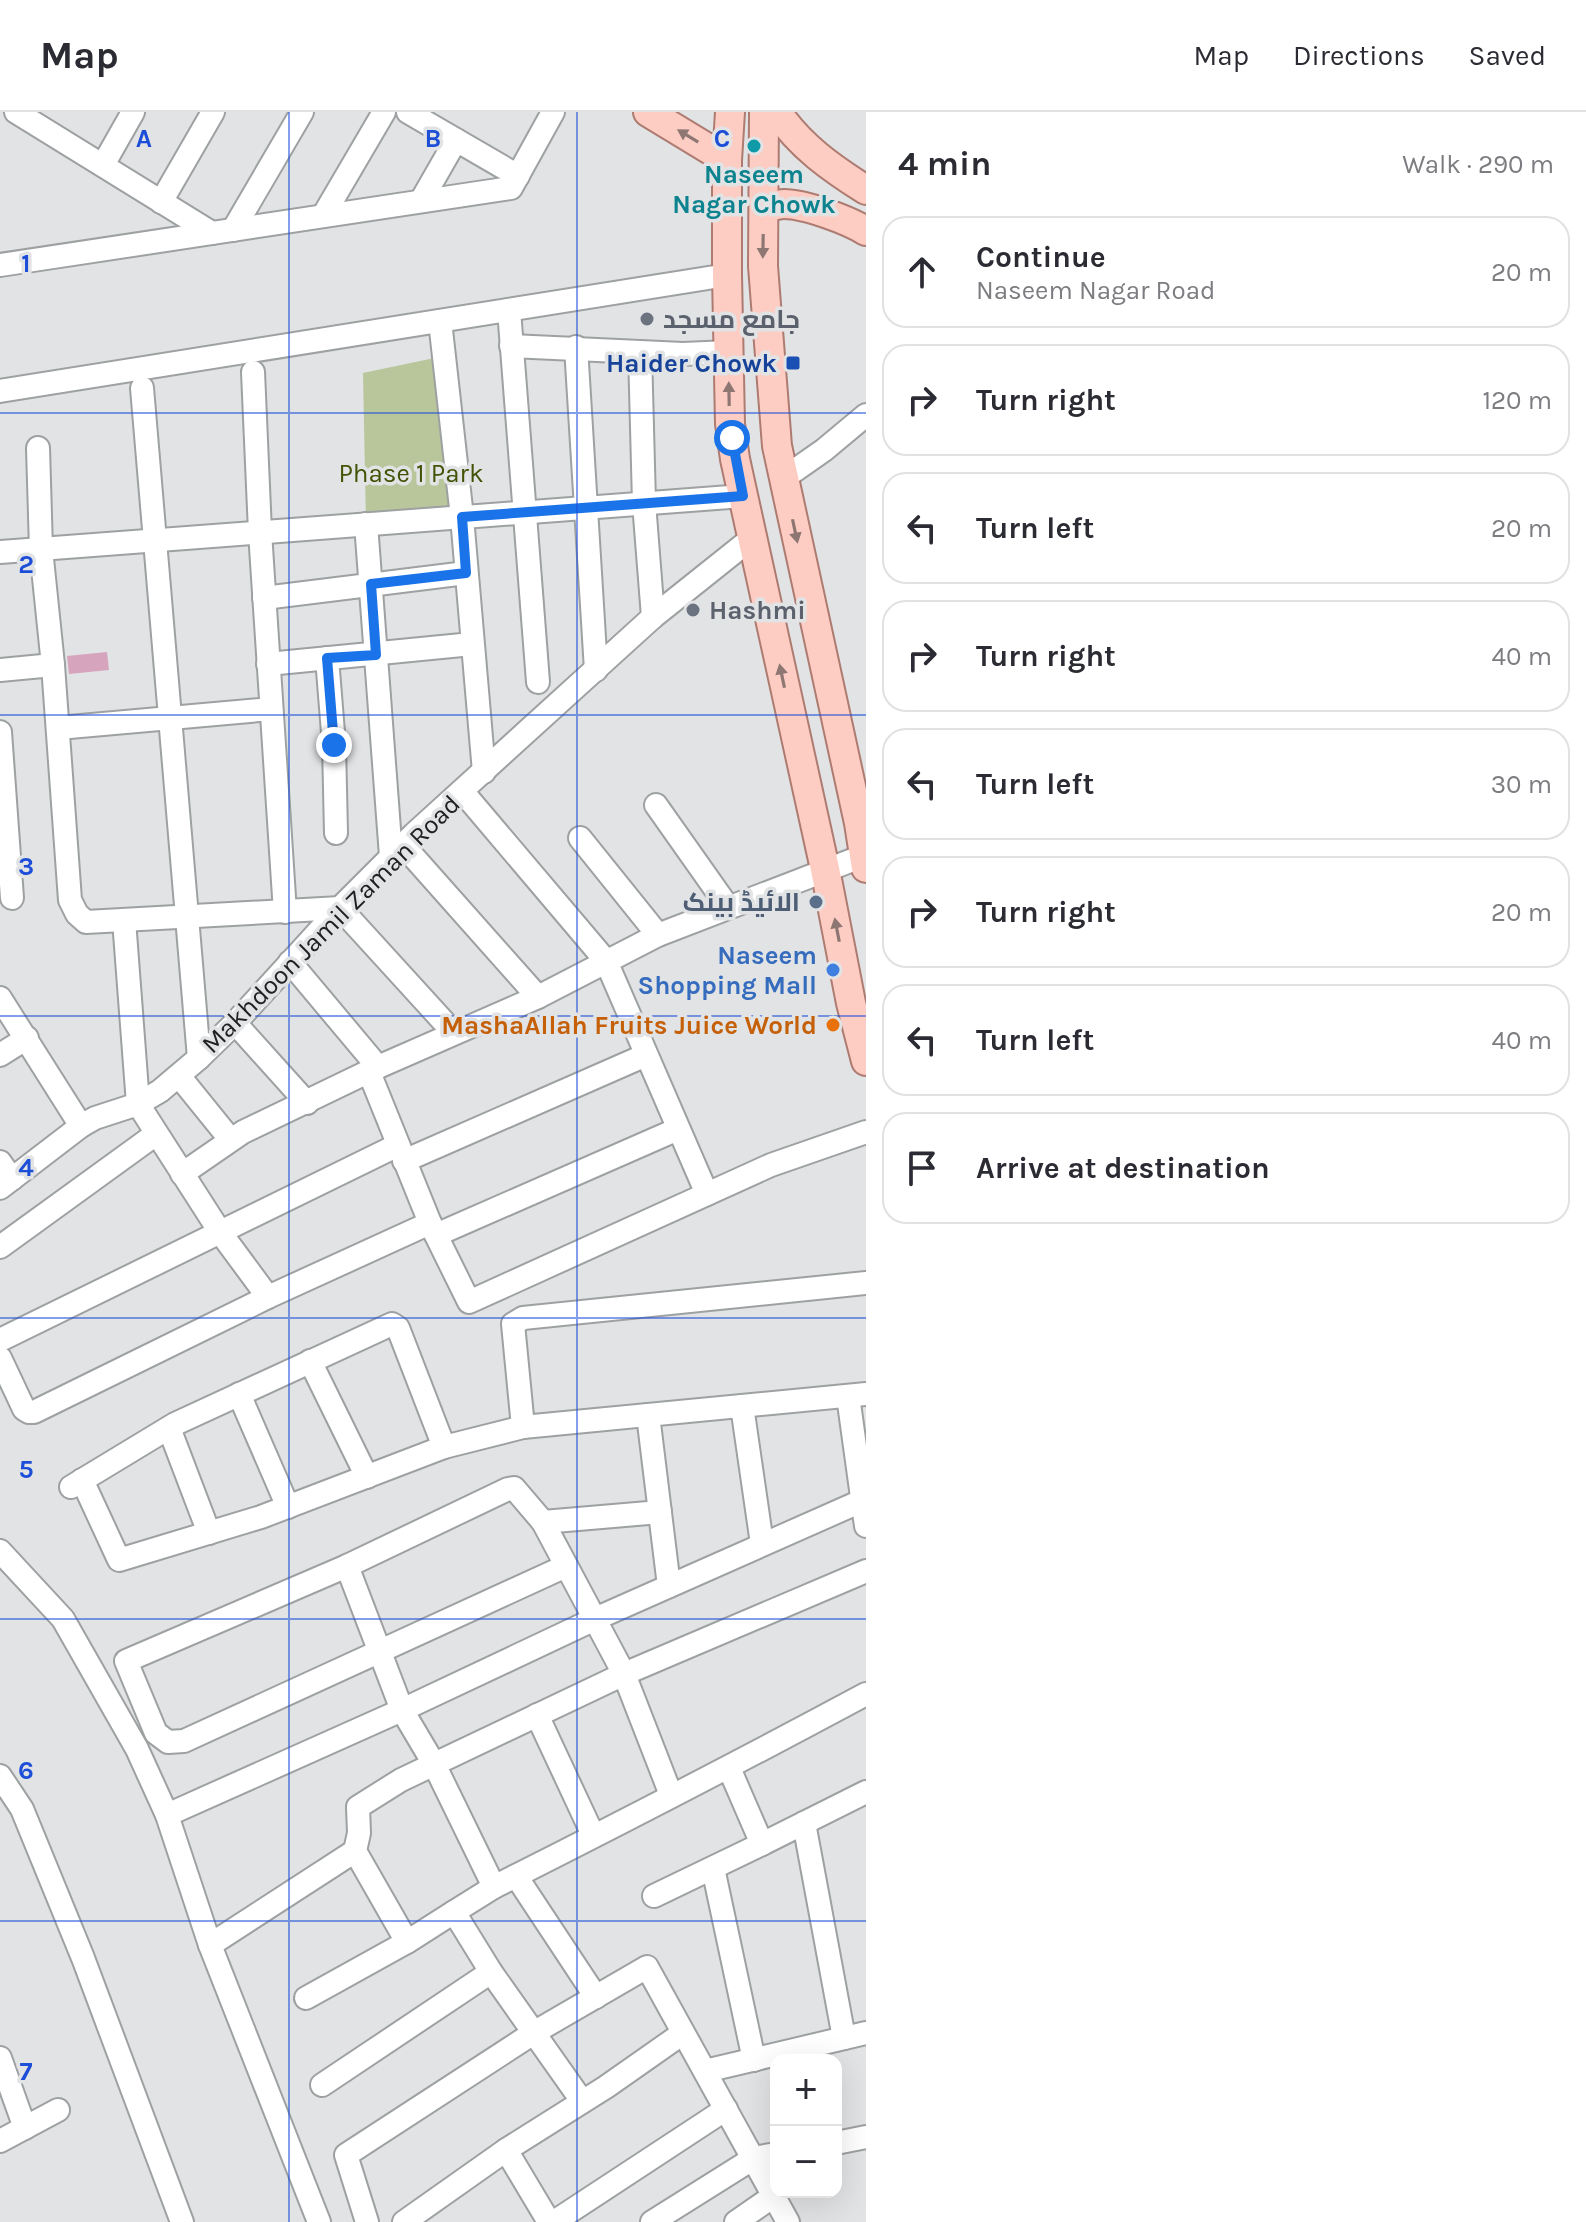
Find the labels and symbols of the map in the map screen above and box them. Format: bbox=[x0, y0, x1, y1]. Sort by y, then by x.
text: A bbox=[136, 123, 152, 154]
text: B bbox=[425, 123, 441, 154]
text: C bbox=[714, 123, 730, 154]
one-way arrow bbox=[677, 129, 699, 143]
marker: Naseem Nagar Chowk bbox=[745, 137, 763, 155]
place label: Naseem Nagar Chowk bbox=[672, 159, 836, 220]
one-way arrow bbox=[757, 234, 770, 259]
text: 1 bbox=[21, 248, 31, 279]
place label: جامع مسجد bbox=[663, 304, 800, 336]
marker: جامع مسجد bbox=[638, 310, 656, 328]
place label: Haider Chowk bbox=[606, 348, 777, 379]
marker: Haider Chowk bbox=[784, 354, 802, 372]
one-way arrow bbox=[723, 381, 736, 406]
route start bbox=[714, 420, 750, 456]
park label: Phase 1 Park bbox=[338, 458, 484, 489]
one-way arrow bbox=[789, 519, 802, 544]
text: 2 bbox=[18, 549, 34, 580]
place label: Hashmi bbox=[709, 595, 806, 626]
marker: Hashmi bbox=[684, 601, 702, 619]
one-way arrow bbox=[775, 664, 788, 689]
route end bbox=[316, 727, 352, 763]
street label: Makhdoon Jamil Zaman Road bbox=[195, 788, 467, 1060]
text: 3 bbox=[18, 851, 34, 882]
place label: الائیڈ بینک bbox=[683, 887, 800, 918]
marker: الائیڈ بینک bbox=[807, 893, 825, 911]
one-way arrow bbox=[830, 918, 843, 943]
place label: Naseem Shopping Mall bbox=[638, 940, 817, 1001]
marker: Naseem Shopping Mall bbox=[824, 961, 842, 979]
place label: MashaAllah Fruits Juice World bbox=[441, 1010, 817, 1041]
marker: MashaAllah Fruits Juice World bbox=[824, 1016, 842, 1034]
text: 4 bbox=[18, 1152, 34, 1183]
text: 5 bbox=[18, 1454, 34, 1485]
text: 6 bbox=[18, 1755, 34, 1786]
text: 7 bbox=[20, 2056, 33, 2087]

